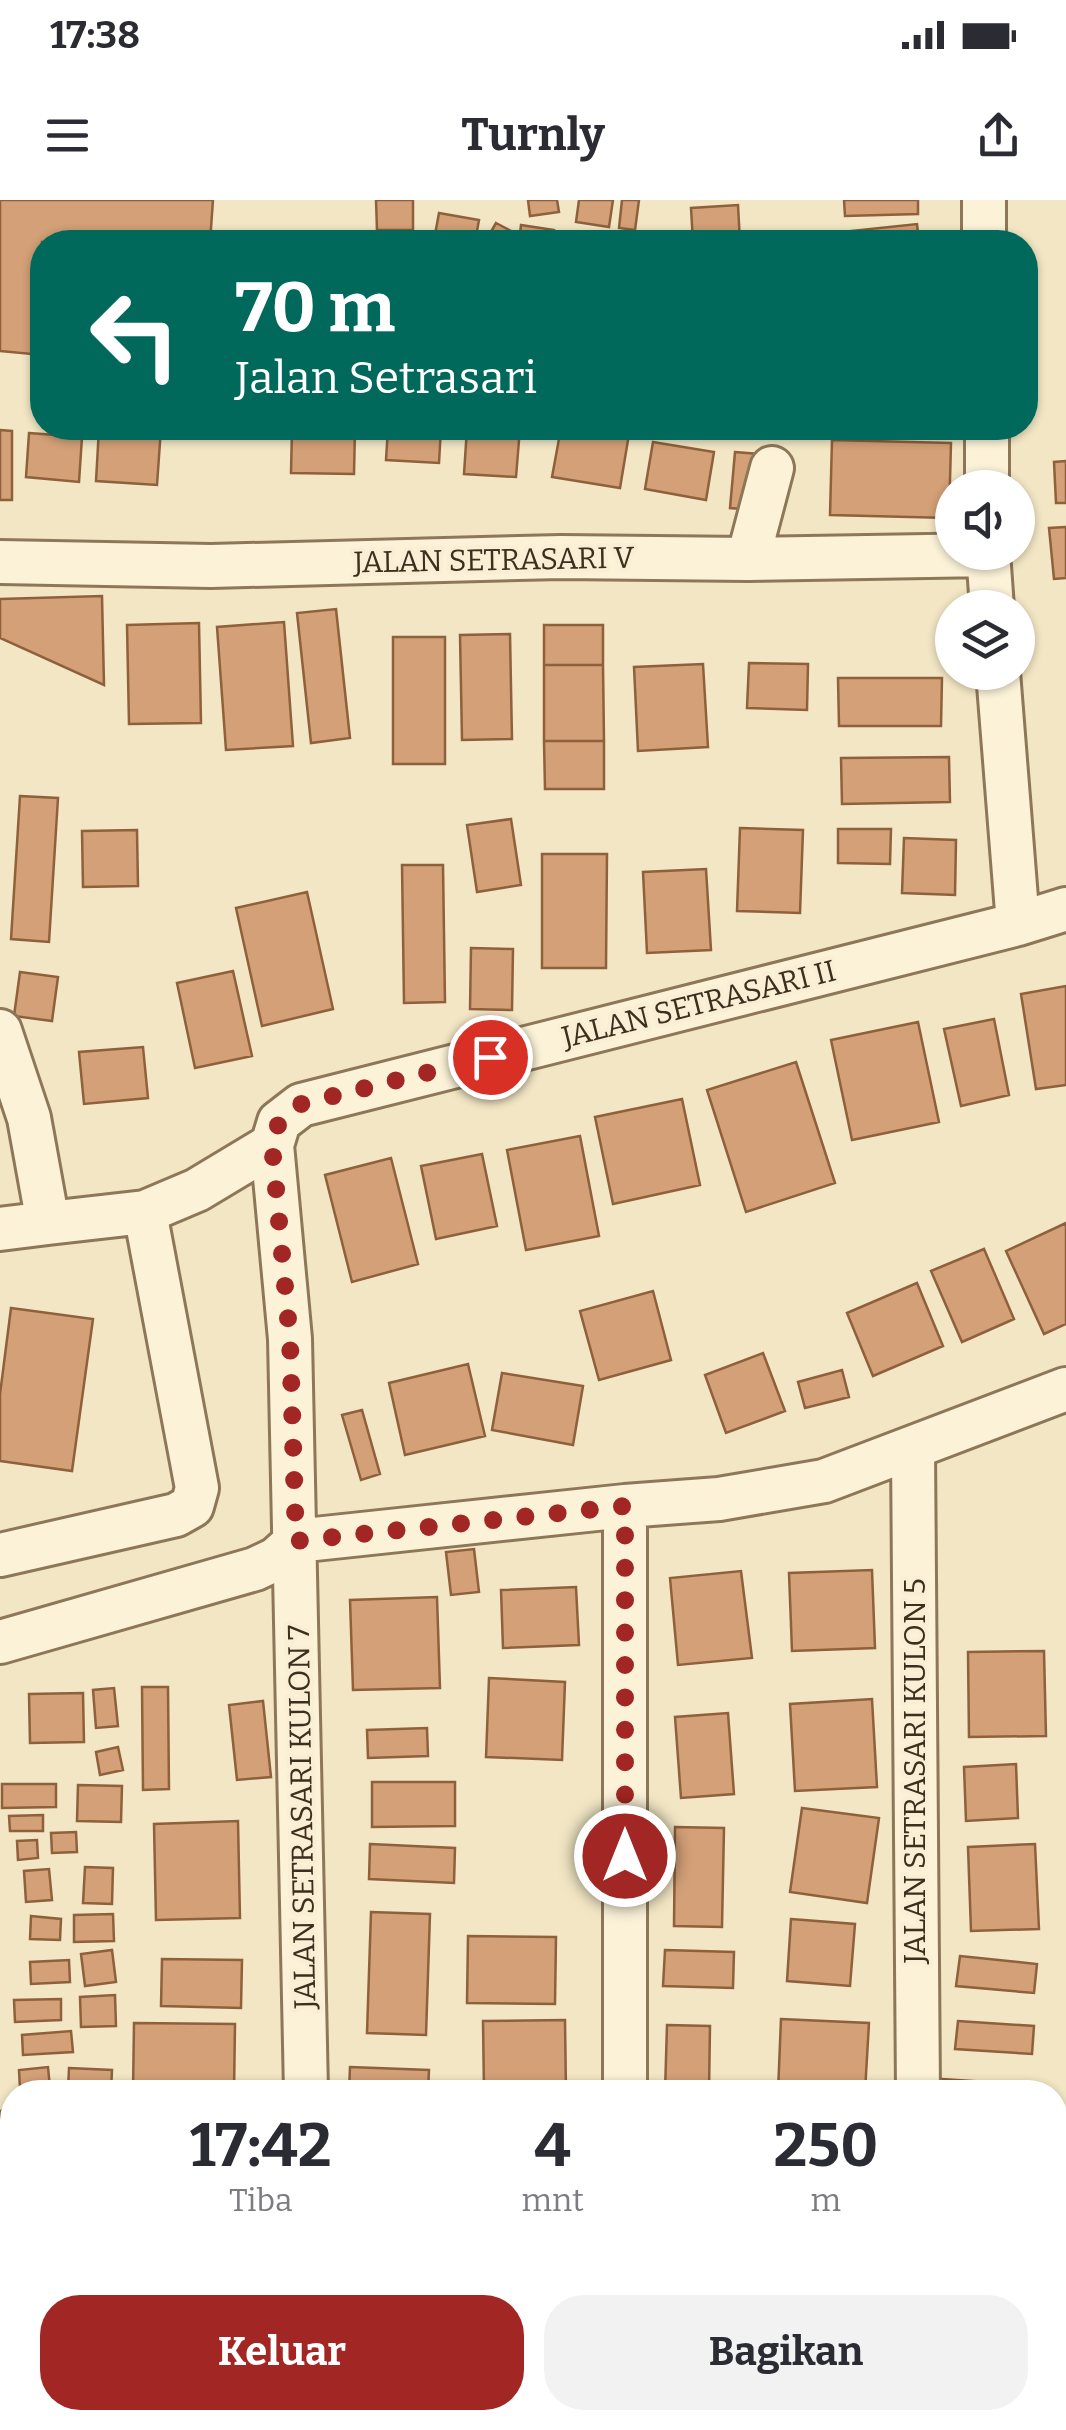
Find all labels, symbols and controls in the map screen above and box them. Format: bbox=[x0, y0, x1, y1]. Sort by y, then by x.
text: 17:38 bbox=[50, 12, 140, 58]
icon: menu bbox=[40, 108, 95, 163]
text: Turnly bbox=[461, 108, 605, 162]
icon: share bbox=[971, 108, 1026, 163]
text: 70 m bbox=[235, 266, 395, 350]
icon: left bbox=[70, 270, 200, 400]
text: Jalan Setrasari bbox=[235, 351, 537, 405]
map controls bbox=[935, 470, 1035, 690]
button: sound bbox=[935, 470, 1035, 570]
street label: JALAN SETRASARI V bbox=[352, 540, 635, 580]
button: layers bbox=[935, 590, 1035, 690]
street label: JALAN SETRASARI II bbox=[557, 953, 840, 1056]
pin bbox=[448, 1015, 533, 1100]
icon: arrive bbox=[463, 1030, 518, 1085]
street label: JALAN SETRASARI KULON 5 bbox=[897, 1578, 933, 1965]
street label: JALAN SETRASARI KULON 7 bbox=[281, 1624, 323, 2011]
position arrow bbox=[573, 1804, 677, 1908]
text: 17:42 bbox=[190, 2110, 332, 2182]
text: 4 bbox=[534, 2110, 571, 2182]
text: 250 bbox=[774, 2110, 878, 2182]
text: Tiba bbox=[229, 2181, 292, 2219]
text: mnt bbox=[521, 2181, 584, 2219]
text: m bbox=[811, 2181, 841, 2219]
button: Keluar bbox=[40, 2295, 524, 2410]
button: Bagikan bbox=[544, 2295, 1028, 2410]

